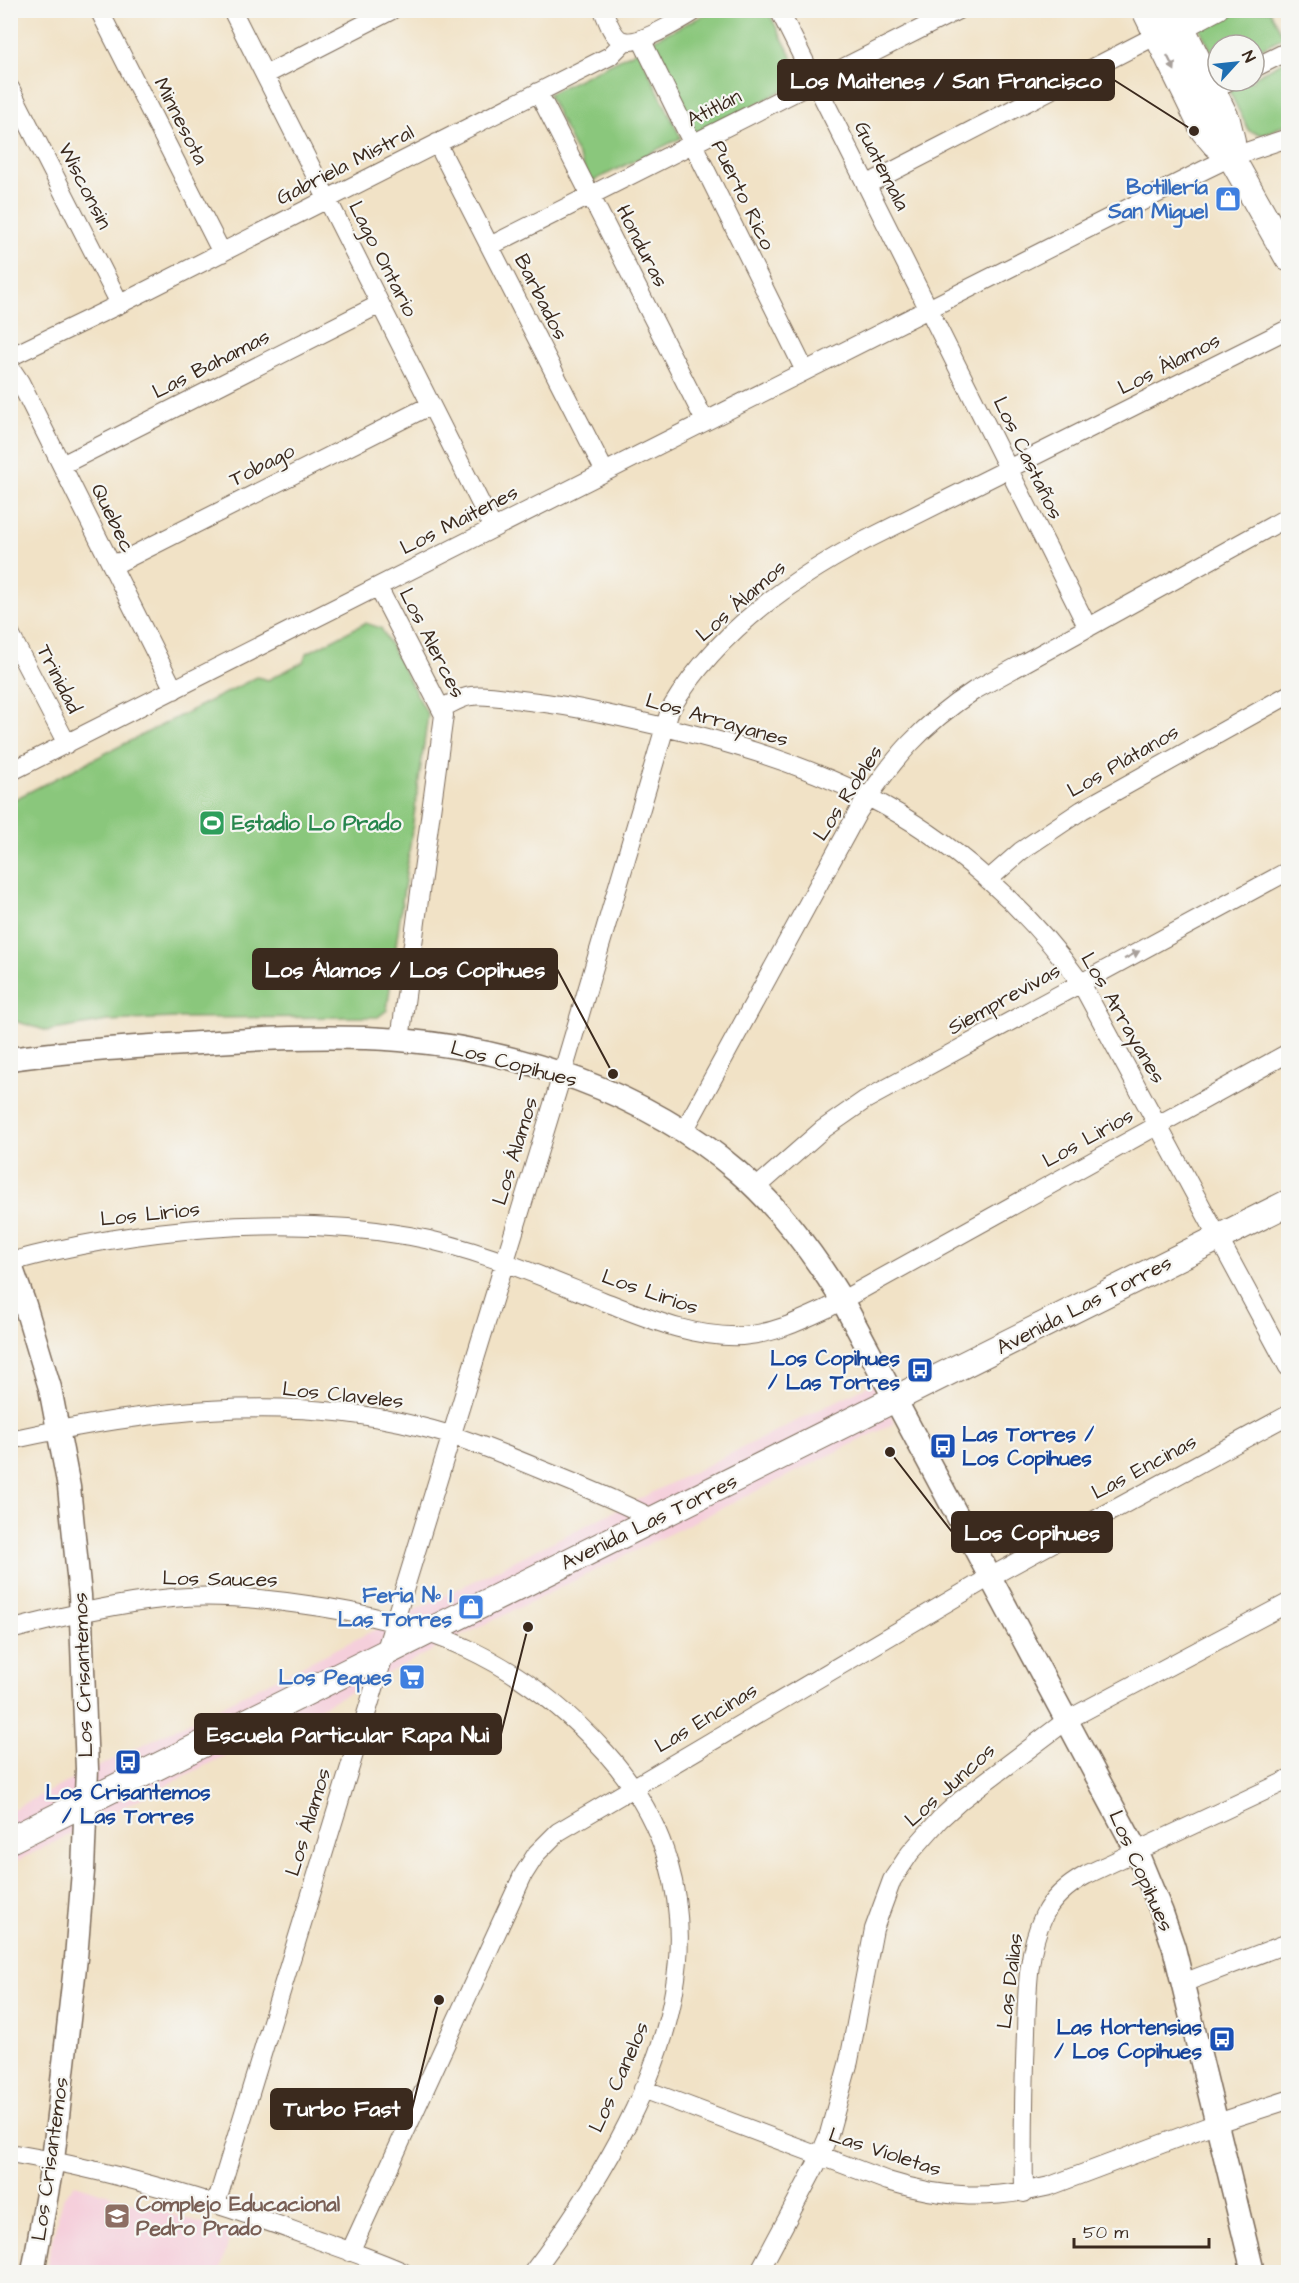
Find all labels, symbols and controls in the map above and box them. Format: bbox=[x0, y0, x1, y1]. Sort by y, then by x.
north arrow bbox=[1206, 33, 1266, 93]
text: N bbox=[1236, 47, 1261, 66]
one-way arrow bbox=[1166, 54, 1175, 71]
callout: Los Maitenes / San Francisco bbox=[778, 60, 1114, 100]
text: Los Maitenes / San Francisco bbox=[790, 66, 1103, 97]
street label: Minnesota bbox=[147, 72, 215, 170]
street label: Atitlán bbox=[682, 82, 746, 134]
street label: Guatemala bbox=[847, 116, 917, 216]
street label: Gabriela Mistral bbox=[271, 118, 419, 212]
street label: Puerto Rico bbox=[704, 135, 782, 255]
street label: Wisconsin bbox=[51, 138, 119, 234]
place label: Botillería San Miguel bbox=[1107, 173, 1209, 228]
shop icon: Botillería San Miguel bbox=[1213, 184, 1243, 214]
street label: Lago Ontario bbox=[340, 196, 425, 323]
street label: Honduras bbox=[609, 200, 675, 292]
street label: Barbados bbox=[507, 249, 575, 345]
street label: Las Bahamas bbox=[147, 322, 275, 406]
street label: Los Álamos bbox=[1113, 326, 1225, 402]
street label: Los Castaños bbox=[986, 392, 1070, 524]
street label: Tobago bbox=[224, 436, 301, 496]
street label: Los Maitenes bbox=[395, 478, 523, 562]
street label: Quebec bbox=[84, 479, 142, 557]
street label: Los Álamos bbox=[689, 553, 793, 649]
street label: Los Alerces bbox=[392, 583, 472, 703]
street label: Trinidad bbox=[29, 640, 89, 719]
street label: Los Arrayanes bbox=[642, 686, 792, 756]
street label: Los Plátanos bbox=[1062, 717, 1184, 805]
street label: Los Robles bbox=[806, 739, 890, 847]
sports icon: Estadio Lo Prado bbox=[197, 808, 227, 838]
place label: Estadio Lo Prado bbox=[232, 809, 402, 838]
street label: Los Arrayanes bbox=[1072, 947, 1172, 1090]
callout: Los Álamos / Los Copihues bbox=[253, 949, 557, 989]
one-way arrow bbox=[1124, 950, 1141, 960]
text: Los Álamos / Los Copihues bbox=[265, 955, 545, 986]
street label: Siemprevivas bbox=[942, 956, 1066, 1043]
street label: Los Copihues bbox=[447, 1033, 580, 1096]
street label: Los Álamos bbox=[485, 1093, 545, 1209]
street label: Los Lirios bbox=[1037, 1101, 1139, 1175]
street label: Los Lirios bbox=[99, 1194, 201, 1234]
street label: Avenida Las Torres bbox=[991, 1248, 1177, 1362]
street label: Los Lirios bbox=[598, 1262, 702, 1322]
place label: Los Copihues / Las Torres bbox=[768, 1344, 900, 1397]
bus stop icon: Los Copihues / Las Torres bbox=[905, 1355, 935, 1385]
street label: Los Claveles bbox=[281, 1374, 405, 1416]
place label: Las Torres / Los Copihues bbox=[962, 1420, 1095, 1474]
street label: Las Encinas bbox=[1086, 1427, 1202, 1507]
bus stop icon: Las Torres / Los Copihues bbox=[928, 1431, 958, 1461]
street label: Avenida Las Torres bbox=[556, 1467, 742, 1577]
callout: Los Copihues bbox=[952, 1512, 1112, 1552]
text: Los Copihues bbox=[964, 1518, 1100, 1549]
street label: Los Sauces bbox=[162, 1563, 278, 1595]
place label: Feria Nº 1 Las Torres bbox=[338, 1581, 452, 1634]
street label: Los Crisantemos bbox=[66, 1592, 100, 1758]
shop icon: Feria Nº 1 Las Torres bbox=[456, 1592, 486, 1622]
supermarket icon: Los Peques bbox=[397, 1662, 427, 1692]
place label: Los Peques bbox=[279, 1663, 392, 1693]
street label: Las Encinas bbox=[649, 1676, 763, 1760]
callout: Escuela Particular Rapa Nui bbox=[195, 1714, 501, 1754]
text: Escuela Particular Rapa Nui bbox=[207, 1720, 490, 1751]
street label: Los Juncos bbox=[898, 1736, 1002, 1834]
bus stop icon: Los Crisantemos / Las Torres bbox=[113, 1747, 143, 1777]
street label: Los Álamos bbox=[278, 1764, 338, 1880]
place label: Los Crisantemos / Las Torres bbox=[45, 1778, 211, 1831]
street label: Los Copihues bbox=[1100, 1806, 1181, 1937]
street label: Las Dalias bbox=[990, 1931, 1030, 2031]
place label: Las Hortensias / Los Copihues bbox=[1054, 2013, 1202, 2067]
street label: Los Canelos bbox=[582, 2017, 656, 2137]
bus stop icon: Las Hortensias / Los Copihues bbox=[1207, 2024, 1237, 2054]
street label: Los Crisantemos bbox=[24, 2075, 76, 2243]
callout: Turbo Fast bbox=[271, 2089, 412, 2129]
text: Turbo Fast bbox=[283, 2094, 402, 2125]
street label: Las Violetas bbox=[825, 2120, 945, 2184]
place label: Complejo Educacional Pedro Prado bbox=[136, 2190, 341, 2243]
school or university icon: Complejo Educacional Pedro Prado bbox=[102, 2201, 132, 2231]
scale bar bbox=[1074, 2211, 1209, 2249]
text: 50 m bbox=[1083, 2220, 1128, 2245]

